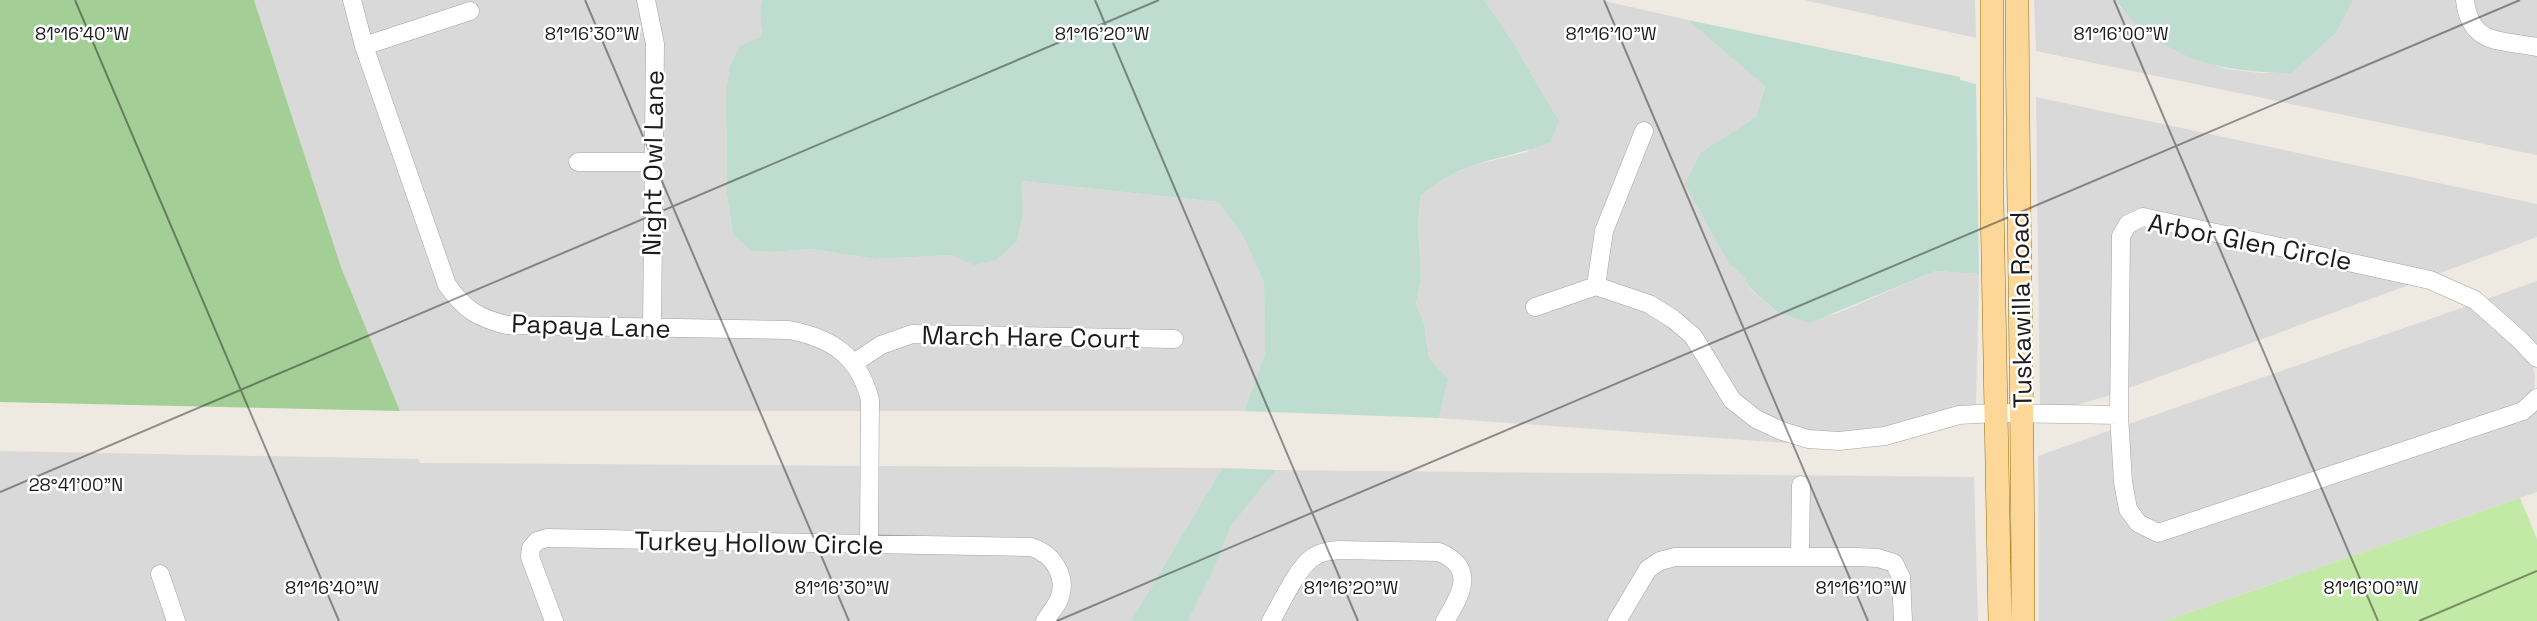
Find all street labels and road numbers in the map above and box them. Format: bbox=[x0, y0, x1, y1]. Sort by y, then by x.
street label: Night Owl Lane bbox=[634, 70, 672, 256]
street label: Arbor Glen Circle bbox=[2145, 206, 2355, 278]
street label: Tuskawilla Road bbox=[2002, 211, 2040, 409]
street label: Papaya Lane bbox=[511, 306, 671, 346]
street label: March Hare Court bbox=[921, 318, 1141, 356]
street label: Turkey Hollow Circle bbox=[634, 524, 884, 562]

